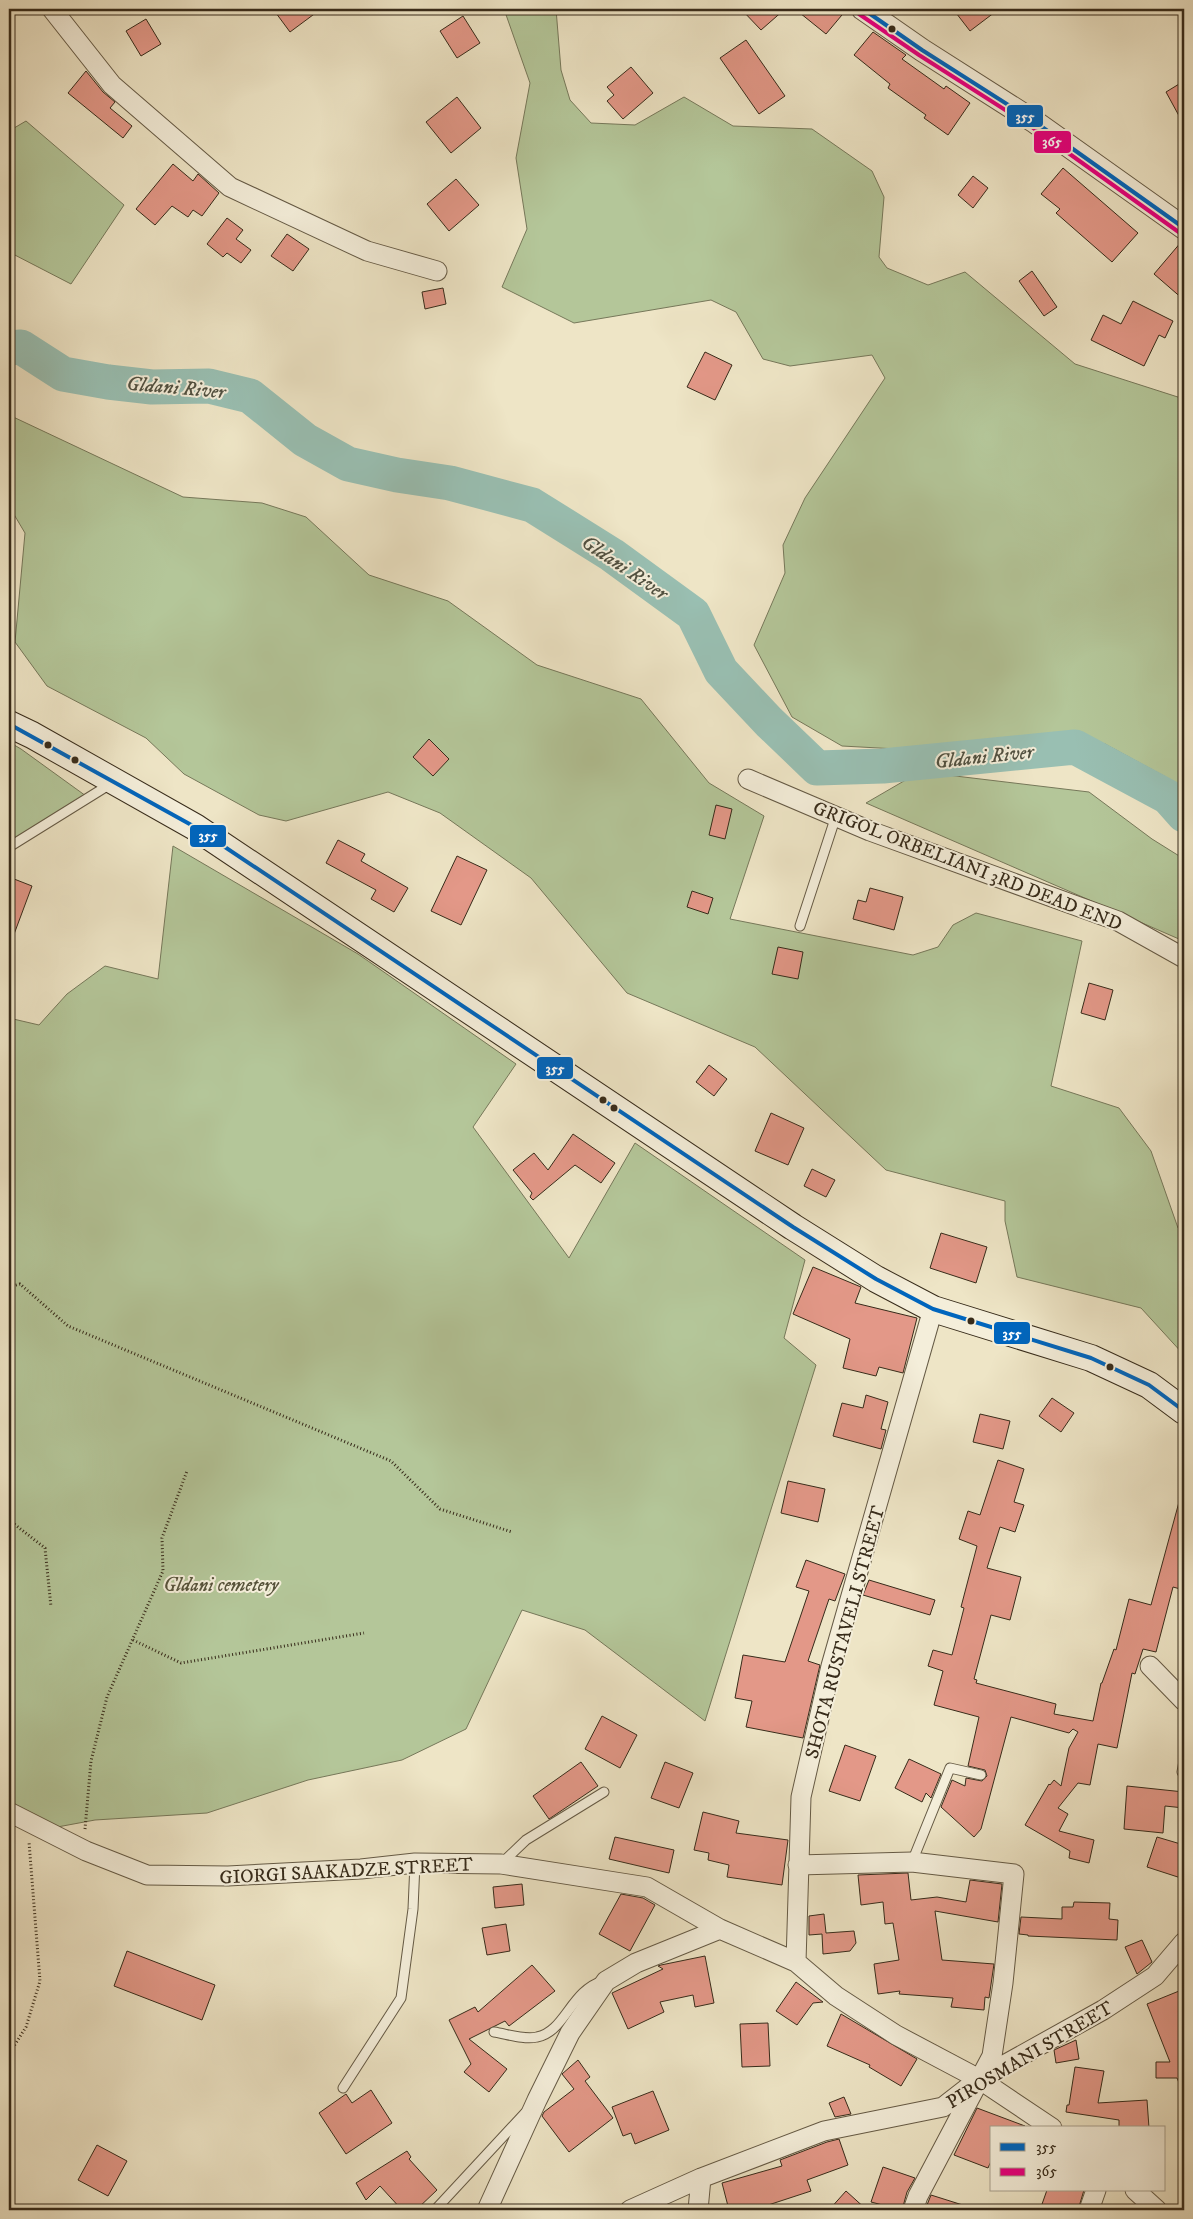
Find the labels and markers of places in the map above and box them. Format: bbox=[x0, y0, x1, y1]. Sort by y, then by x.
unlabelled marker bbox=[887, 24, 897, 34]
unlabelled marker bbox=[43, 740, 53, 750]
unlabelled marker bbox=[70, 755, 80, 765]
unlabelled marker bbox=[598, 1095, 608, 1105]
unlabelled marker bbox=[609, 1103, 619, 1113]
unlabelled marker bbox=[966, 1316, 976, 1326]
unlabelled marker bbox=[1105, 1362, 1115, 1372]

